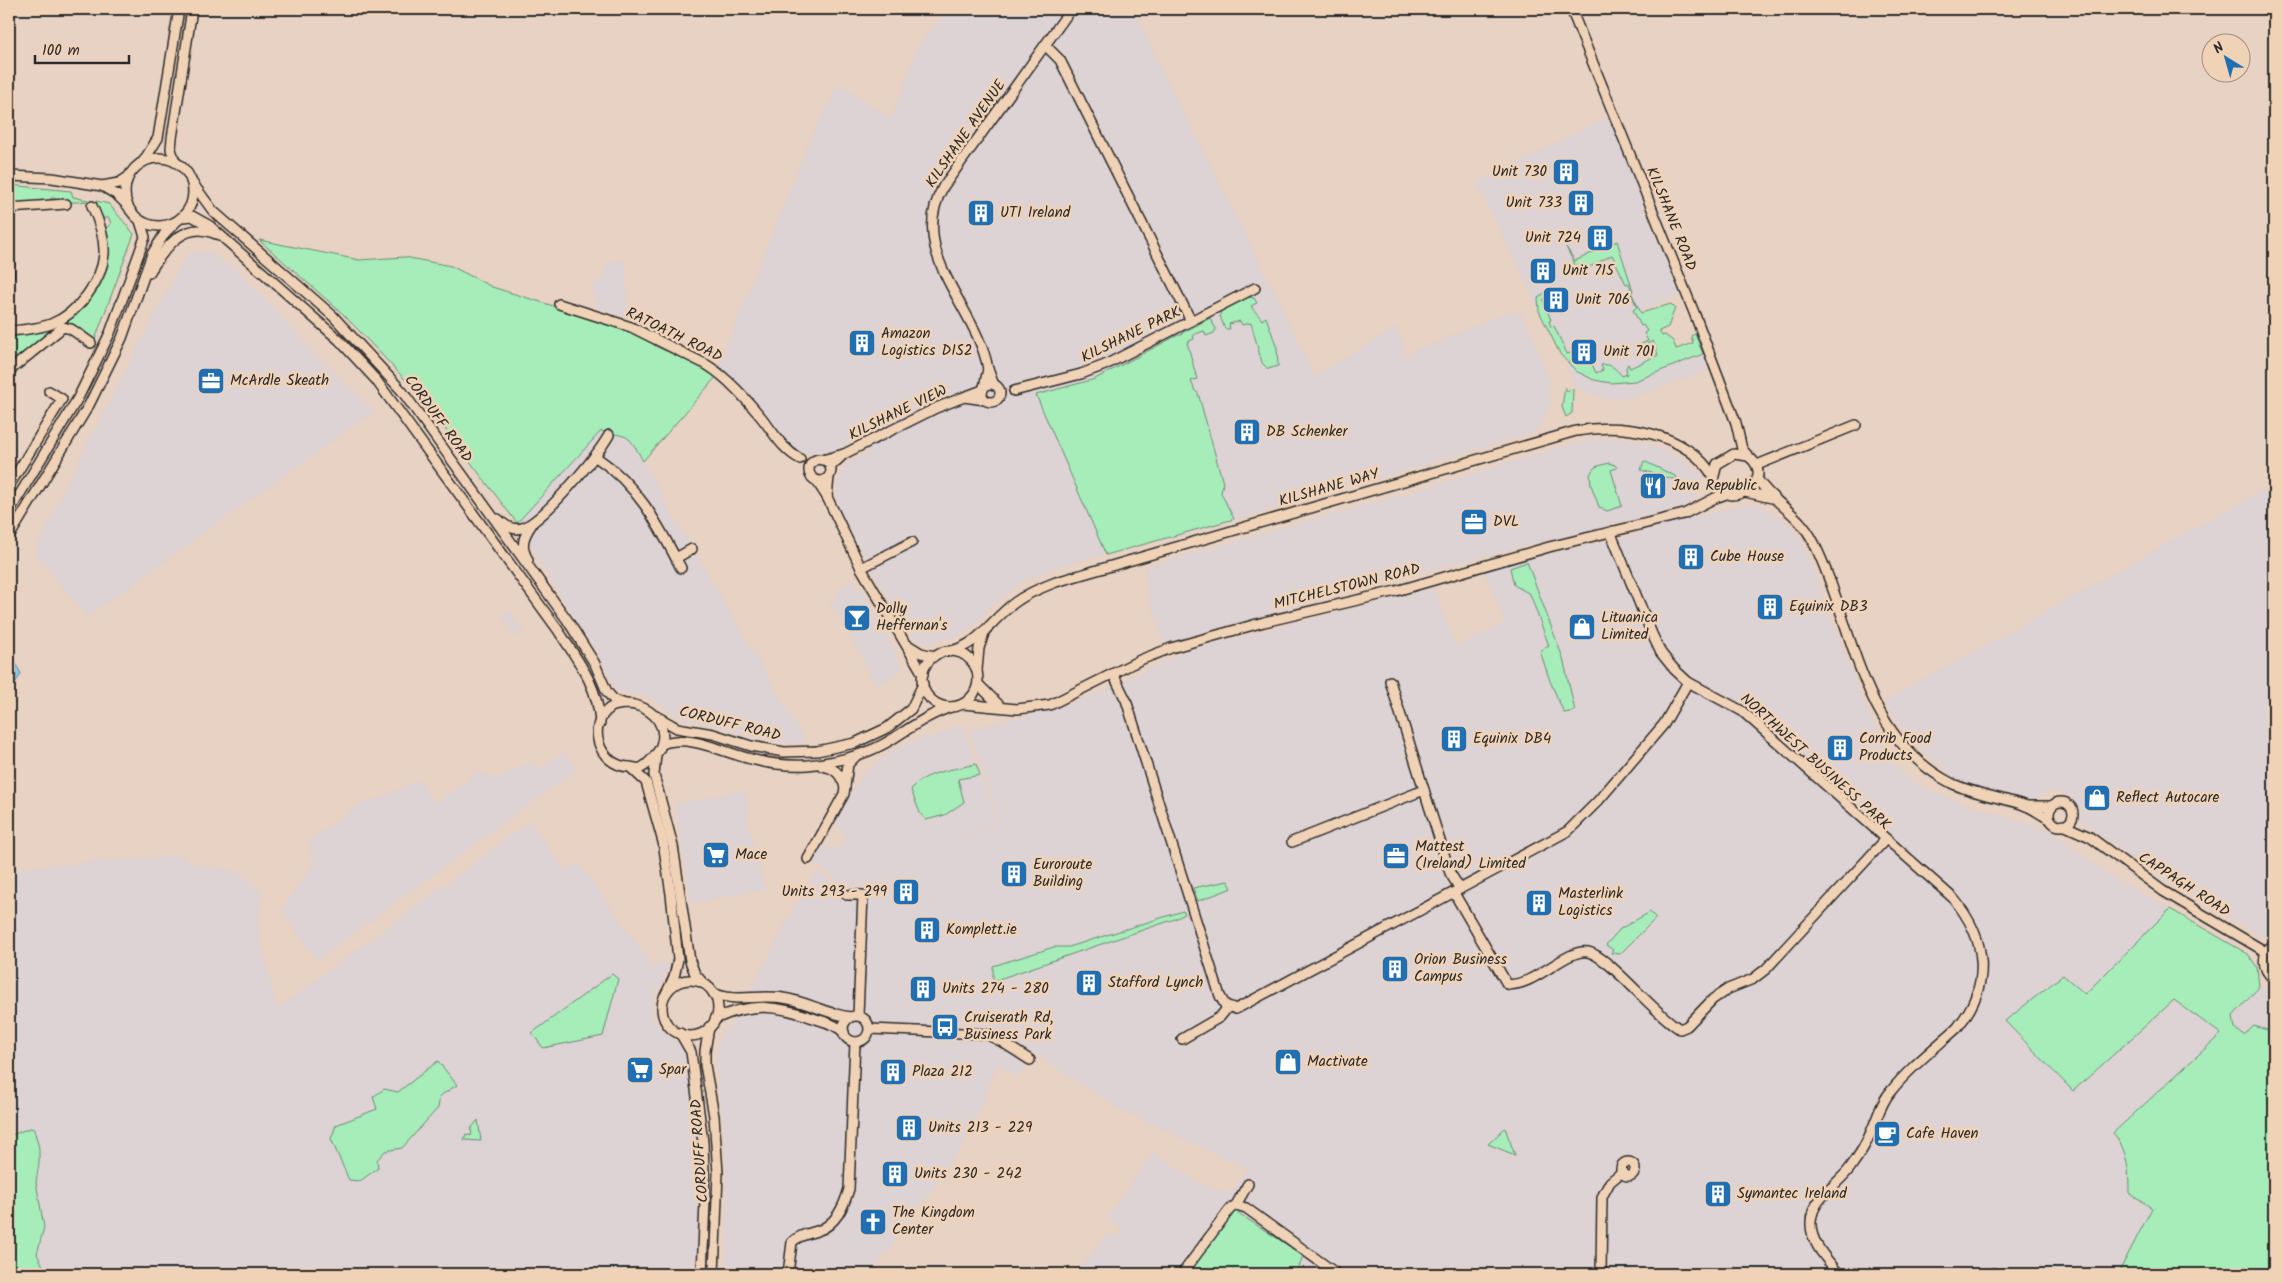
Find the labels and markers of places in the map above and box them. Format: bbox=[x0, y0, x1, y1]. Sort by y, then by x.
building icon: Unit 730 bbox=[1551, 157, 1581, 187]
place label: Unit 730 bbox=[1492, 160, 1547, 184]
building icon: Unit 733 bbox=[1566, 188, 1596, 218]
place label: Unit 733 bbox=[1506, 191, 1562, 215]
building icon: UTI Ireland bbox=[966, 198, 996, 228]
place label: UTI Ireland bbox=[1000, 201, 1071, 225]
building icon: Unit 724 bbox=[1585, 223, 1615, 253]
place label: Unit 724 bbox=[1525, 226, 1581, 250]
building icon: Unit 715 bbox=[1528, 256, 1558, 286]
place label: Unit 715 bbox=[1562, 259, 1615, 283]
building icon: Unit 706 bbox=[1541, 285, 1571, 315]
place label: Unit 706 bbox=[1575, 288, 1630, 312]
place label: Amazon Logistics DIS2 bbox=[881, 322, 973, 363]
building icon: Amazon Logistics DIS2 bbox=[847, 328, 877, 358]
building icon: Unit 701 bbox=[1569, 337, 1599, 367]
place label: Unit 701 bbox=[1603, 340, 1655, 364]
office icon: McArdle Skeath bbox=[196, 366, 226, 396]
place label: McArdle Skeath bbox=[230, 369, 329, 393]
building icon: DB Schenker bbox=[1232, 417, 1262, 447]
place label: DB Schenker bbox=[1266, 420, 1348, 444]
restaurant icon: Java Republic bbox=[1638, 471, 1668, 501]
place label: Java Republic bbox=[1672, 474, 1757, 498]
office icon: DVL bbox=[1459, 507, 1489, 537]
place label: DVL bbox=[1493, 510, 1519, 534]
building icon: Cube House bbox=[1676, 542, 1706, 572]
place label: Cube House bbox=[1710, 545, 1784, 569]
building icon: Equinix DB3 bbox=[1755, 592, 1785, 622]
place label: Equinix DB3 bbox=[1789, 595, 1868, 619]
place label: Dolly Heffernan's bbox=[876, 597, 948, 638]
bar icon: Dolly Heffernan's bbox=[842, 603, 872, 633]
place label: Lituanica Limited bbox=[1601, 606, 1658, 647]
shop icon: Lituanica Limited bbox=[1567, 612, 1597, 642]
building icon: Equinix DB4 bbox=[1439, 724, 1469, 754]
place label: Equinix DB4 bbox=[1473, 727, 1551, 751]
place label: Corrib Food Products bbox=[1859, 727, 1932, 768]
building icon: Corrib Food Products bbox=[1825, 733, 1855, 763]
shop icon: Reflect Autocare bbox=[2082, 783, 2112, 813]
place label: Reflect Autocare bbox=[2116, 786, 2220, 810]
place label: Mattest (Ireland) Limited bbox=[1415, 835, 1526, 876]
supermarket icon: Mace bbox=[701, 840, 731, 870]
office icon: Mattest (Ireland) Limited bbox=[1381, 841, 1411, 871]
place label: Mace bbox=[735, 843, 768, 867]
place label: Euroroute Building bbox=[1033, 853, 1093, 894]
building icon: Euroroute Building bbox=[999, 859, 1029, 889]
building icon: Units 293 - 299 bbox=[891, 877, 921, 907]
place label: Units 293 - 299 bbox=[781, 880, 888, 904]
place label: Masterlink Logistics bbox=[1558, 882, 1624, 923]
building icon: Masterlink Logistics bbox=[1524, 888, 1554, 918]
building icon: Komplett.ie bbox=[912, 915, 942, 945]
place label: Komplett.ie bbox=[946, 918, 1017, 942]
place label: Orion Business Campus bbox=[1414, 948, 1507, 989]
building icon: Orion Business Campus bbox=[1380, 954, 1410, 984]
building icon: Stafford Lynch bbox=[1074, 968, 1104, 998]
place label: Stafford Lynch bbox=[1108, 971, 1203, 995]
building icon: Units 274 - 280 bbox=[908, 974, 938, 1004]
place label: Units 274 - 280 bbox=[942, 977, 1049, 1001]
place label: Cruiserath Rd, Business Park bbox=[964, 1006, 1053, 1047]
bus stop icon: Cruiserath Rd, Business Park bbox=[930, 1012, 960, 1042]
shop icon: Mactivate bbox=[1273, 1047, 1303, 1077]
place label: Mactivate bbox=[1307, 1050, 1368, 1074]
supermarket icon: Spar bbox=[625, 1055, 655, 1085]
building icon: Plaza 212 bbox=[878, 1057, 908, 1087]
place label: Spar bbox=[659, 1058, 687, 1082]
place label: Plaza 212 bbox=[912, 1060, 973, 1084]
building icon: Units 213 - 229 bbox=[894, 1113, 924, 1143]
place label: Units 213 - 229 bbox=[928, 1116, 1033, 1140]
cafe icon: Cafe Haven bbox=[1872, 1119, 1902, 1149]
place label: Cafe Haven bbox=[1906, 1122, 1979, 1146]
building icon: Units 230 - 242 bbox=[880, 1159, 910, 1189]
place label: Units 230 - 242 bbox=[914, 1162, 1022, 1186]
building icon: Symantec Ireland bbox=[1703, 1179, 1733, 1209]
place label: Symantec Ireland bbox=[1737, 1182, 1847, 1206]
place label: The Kingdom Center bbox=[892, 1201, 975, 1242]
church icon: The Kingdom Center bbox=[858, 1207, 888, 1237]

